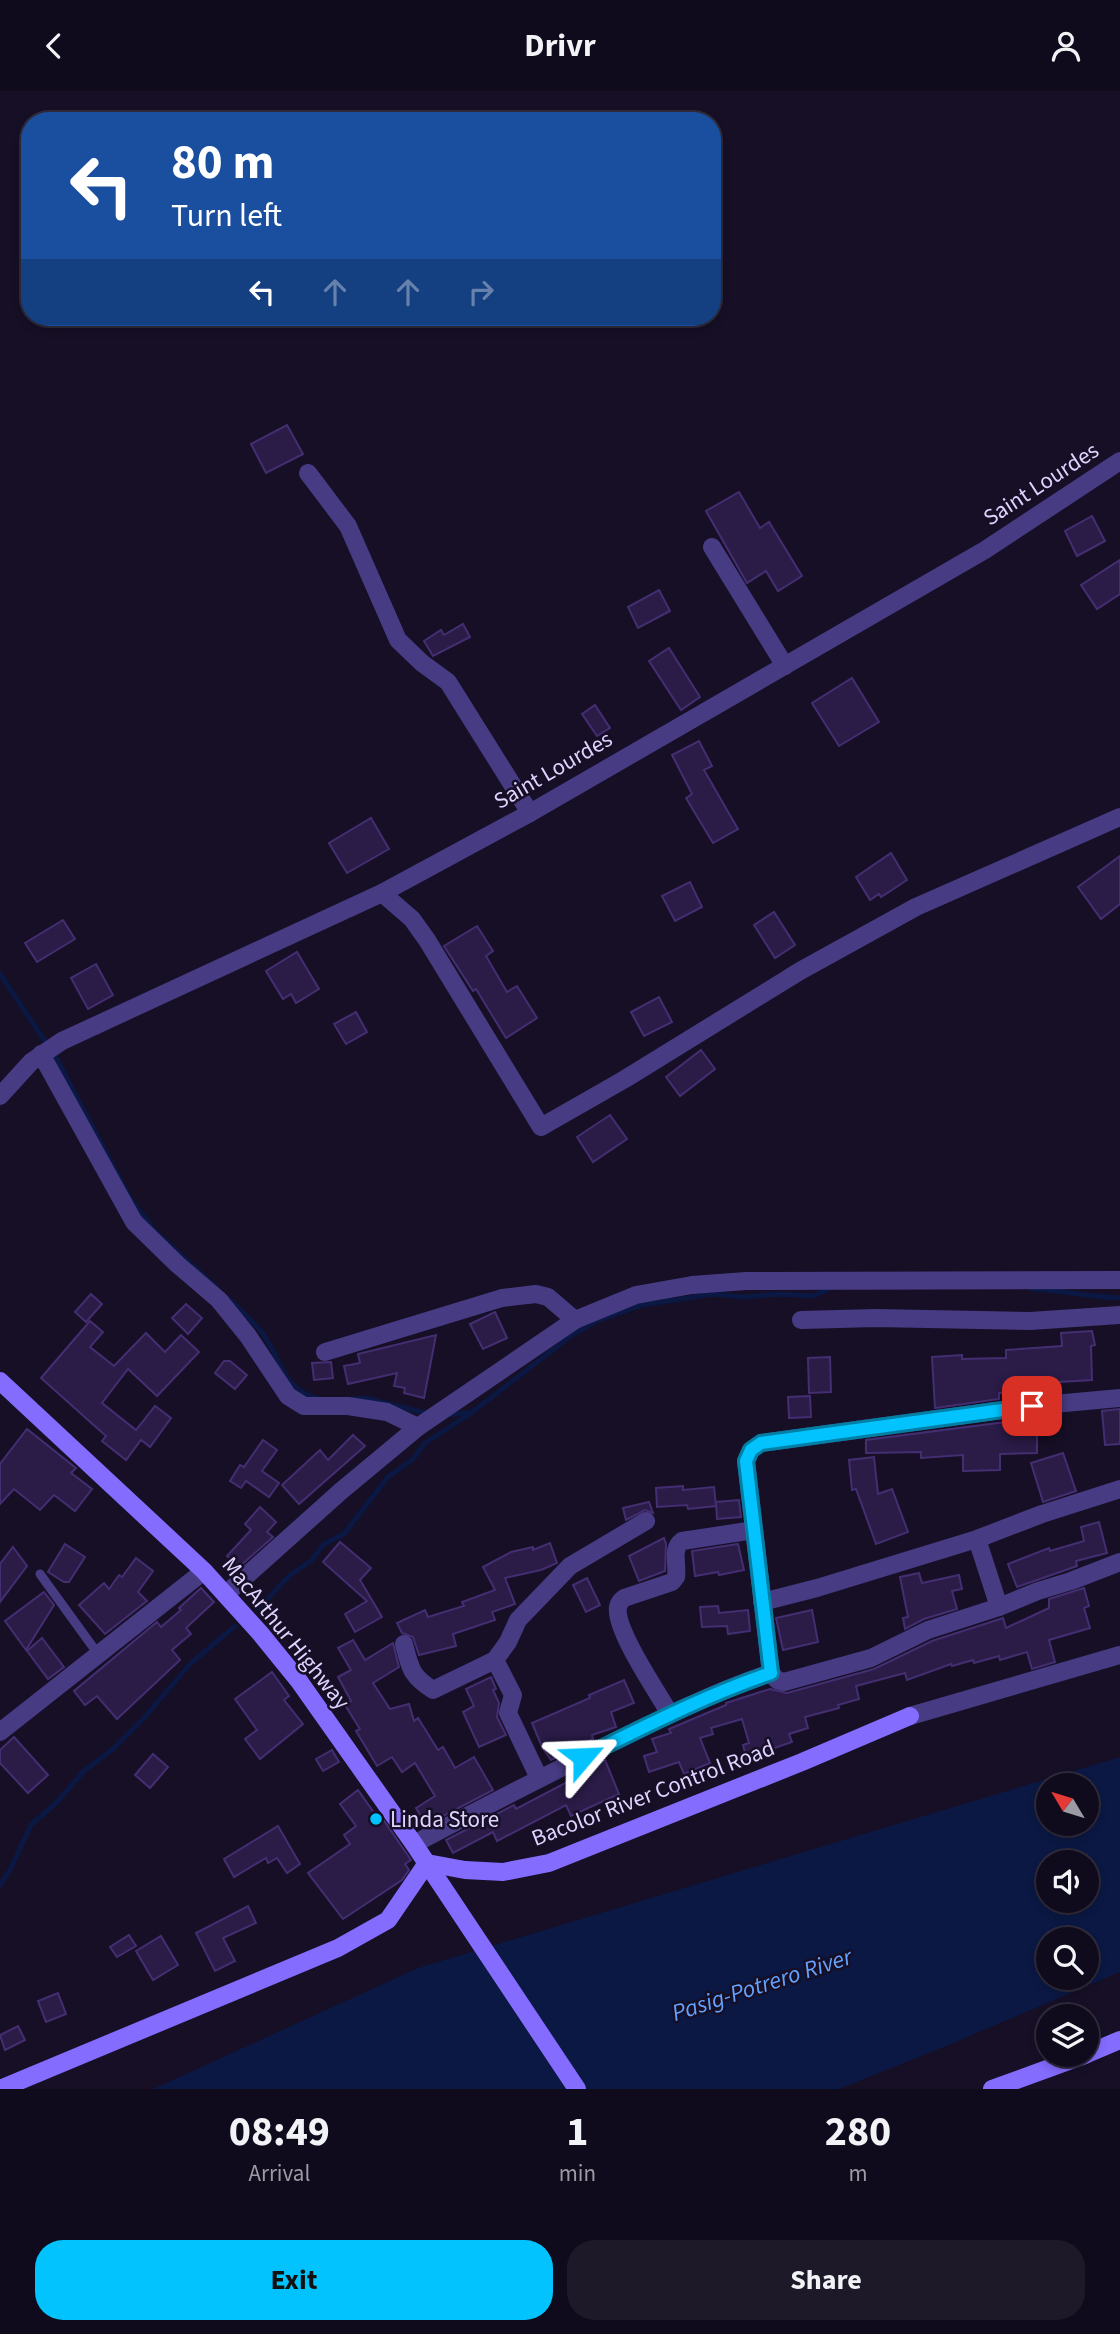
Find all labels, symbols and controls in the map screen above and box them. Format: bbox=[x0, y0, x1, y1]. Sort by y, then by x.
text: Drivr bbox=[524, 23, 596, 69]
icon: back bbox=[35, 27, 73, 65]
icon: person bbox=[1047, 27, 1085, 65]
text: 80 m bbox=[171, 128, 275, 198]
icon: left bbox=[56, 140, 147, 231]
text: Turn left bbox=[171, 193, 282, 239]
icon: left bbox=[243, 273, 281, 311]
icon: ahead bbox=[316, 273, 354, 311]
icon: ahead bbox=[389, 273, 427, 311]
icon: right bbox=[462, 273, 500, 311]
street label: Saint Lourdes bbox=[977, 434, 1105, 534]
street label: Saint Lourdes bbox=[488, 723, 618, 817]
pin bbox=[1002, 1376, 1062, 1436]
icon: arrive bbox=[1013, 1387, 1051, 1425]
street label: MacArthur Highway bbox=[214, 1550, 358, 1717]
position arrow bbox=[546, 1720, 620, 1794]
street label: Bacolor River Control Road bbox=[527, 1731, 779, 1855]
north arrow bbox=[1036, 1773, 1099, 1836]
map controls bbox=[1036, 1773, 1099, 2067]
place label: Linda Store bbox=[390, 1803, 499, 1836]
marker: Linda Store bbox=[368, 1811, 384, 1827]
button: sound bbox=[1036, 1850, 1099, 1913]
button: search bbox=[1036, 1927, 1099, 1990]
water label: Pasig-Potrero River bbox=[667, 1939, 858, 2031]
button: layers bbox=[1036, 2004, 1099, 2067]
text: 08:49 bbox=[229, 2102, 330, 2162]
text: 1 bbox=[566, 2102, 588, 2162]
text: 280 bbox=[825, 2102, 891, 2162]
text: Arrival bbox=[248, 2157, 310, 2190]
text: min bbox=[559, 2157, 596, 2190]
text: m bbox=[848, 2157, 868, 2190]
button: Exit bbox=[35, 2240, 553, 2320]
button: Share bbox=[567, 2240, 1085, 2320]

